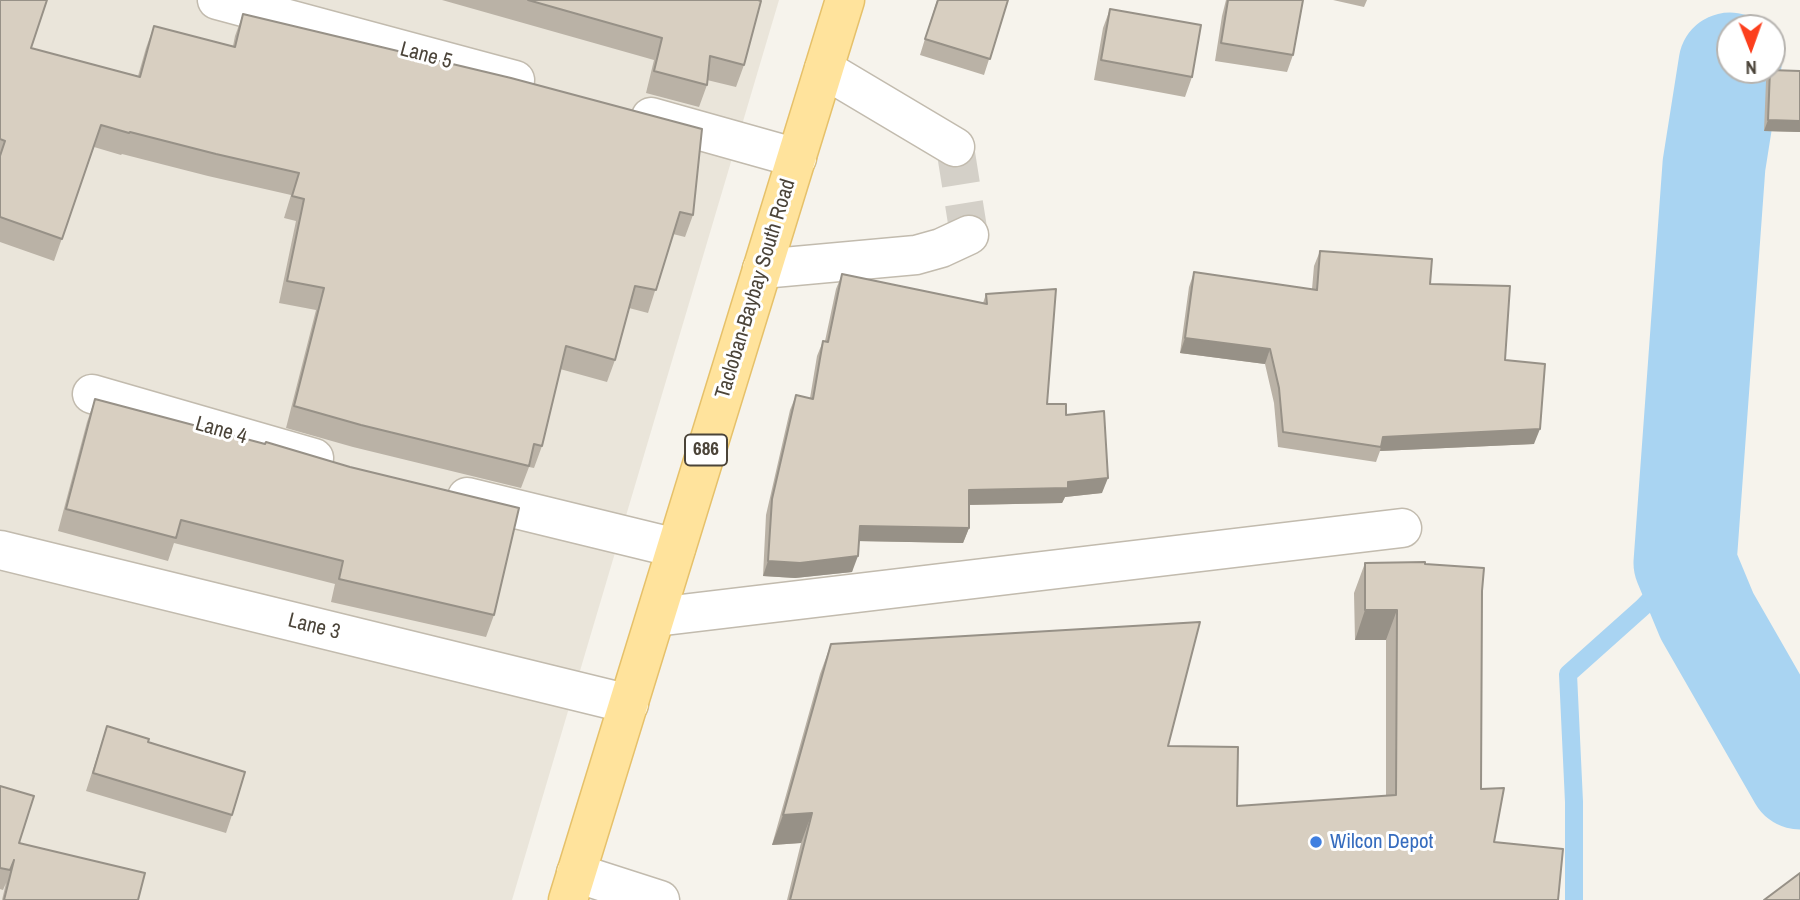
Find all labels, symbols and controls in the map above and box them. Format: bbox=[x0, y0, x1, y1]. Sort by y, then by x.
north arrow bbox=[1716, 14, 1786, 84]
street label: Lane 5 bbox=[397, 37, 455, 75]
text: N bbox=[1745, 55, 1757, 81]
street label: Tacloban-Baybay South Road bbox=[711, 176, 801, 402]
street label: Lane 4 bbox=[192, 412, 250, 450]
road number: 686 bbox=[685, 435, 727, 466]
street label: Lane 3 bbox=[285, 608, 343, 646]
place label: Wilcon Depot bbox=[1330, 829, 1433, 855]
marker: Wilcon Depot bbox=[1308, 834, 1324, 850]

